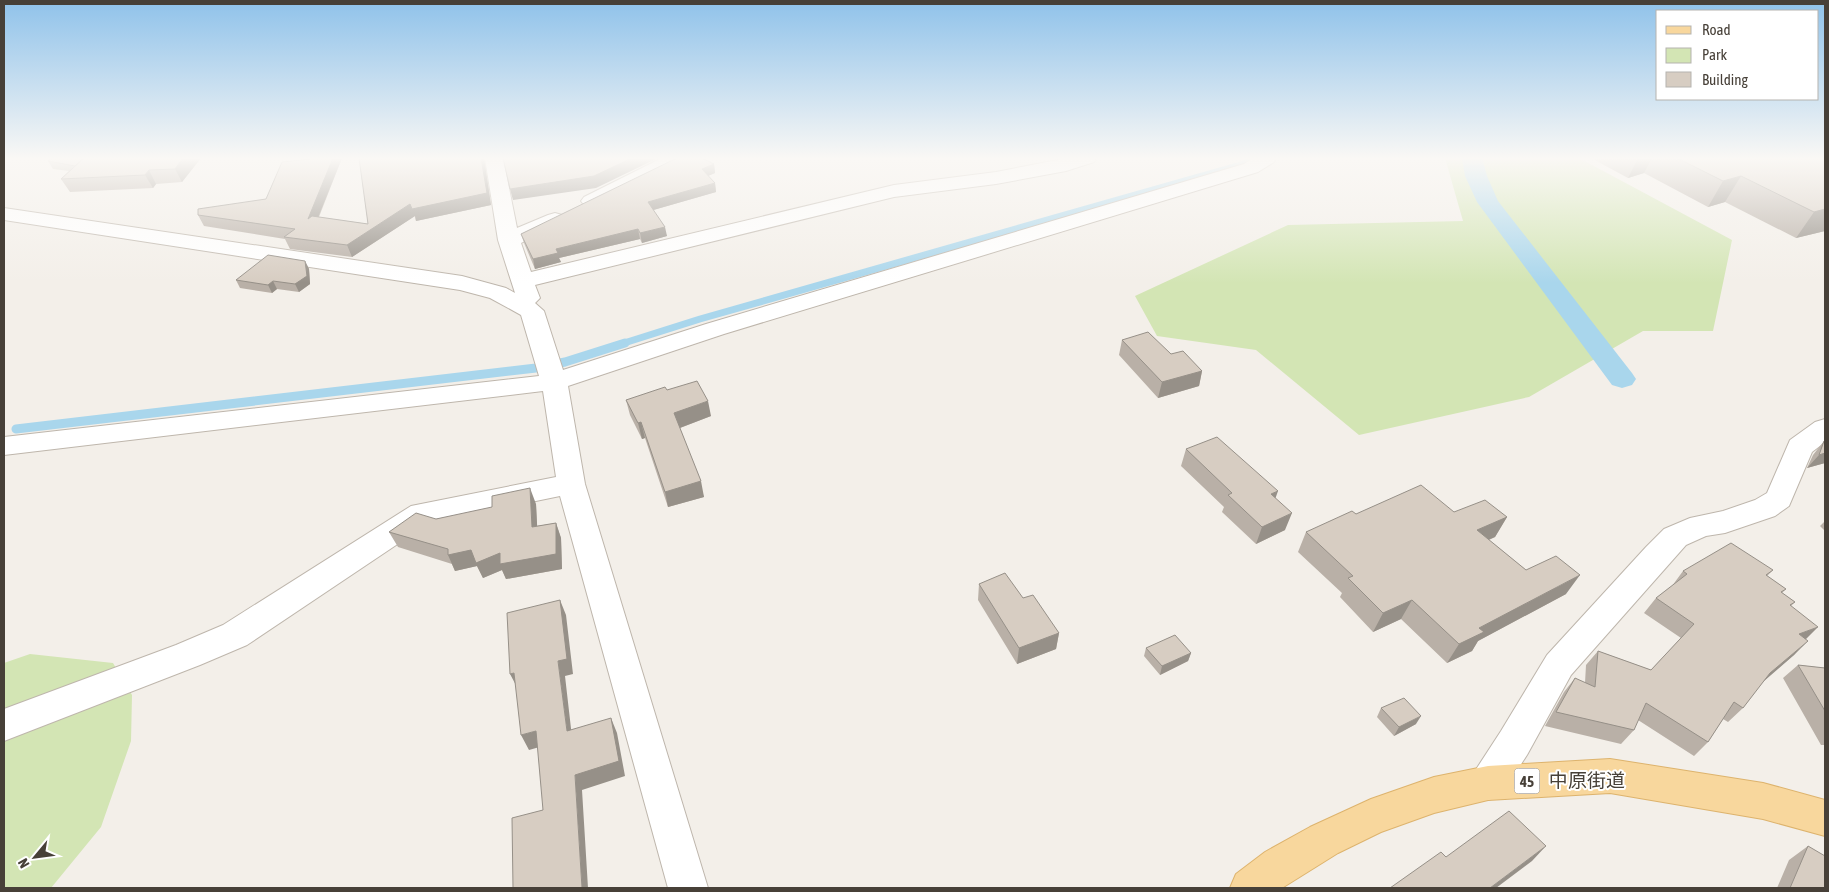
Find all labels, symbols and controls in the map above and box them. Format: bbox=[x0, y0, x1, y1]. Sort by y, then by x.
legend bbox=[1656, 10, 1819, 100]
text: Road bbox=[1702, 21, 1731, 38]
text: Park bbox=[1702, 46, 1727, 63]
text: Building bbox=[1702, 71, 1748, 88]
road number: 45 bbox=[1514, 768, 1540, 794]
street label: 中原街道 bbox=[1549, 769, 1625, 791]
north arrow bbox=[10, 832, 60, 882]
text: N bbox=[15, 856, 33, 871]

